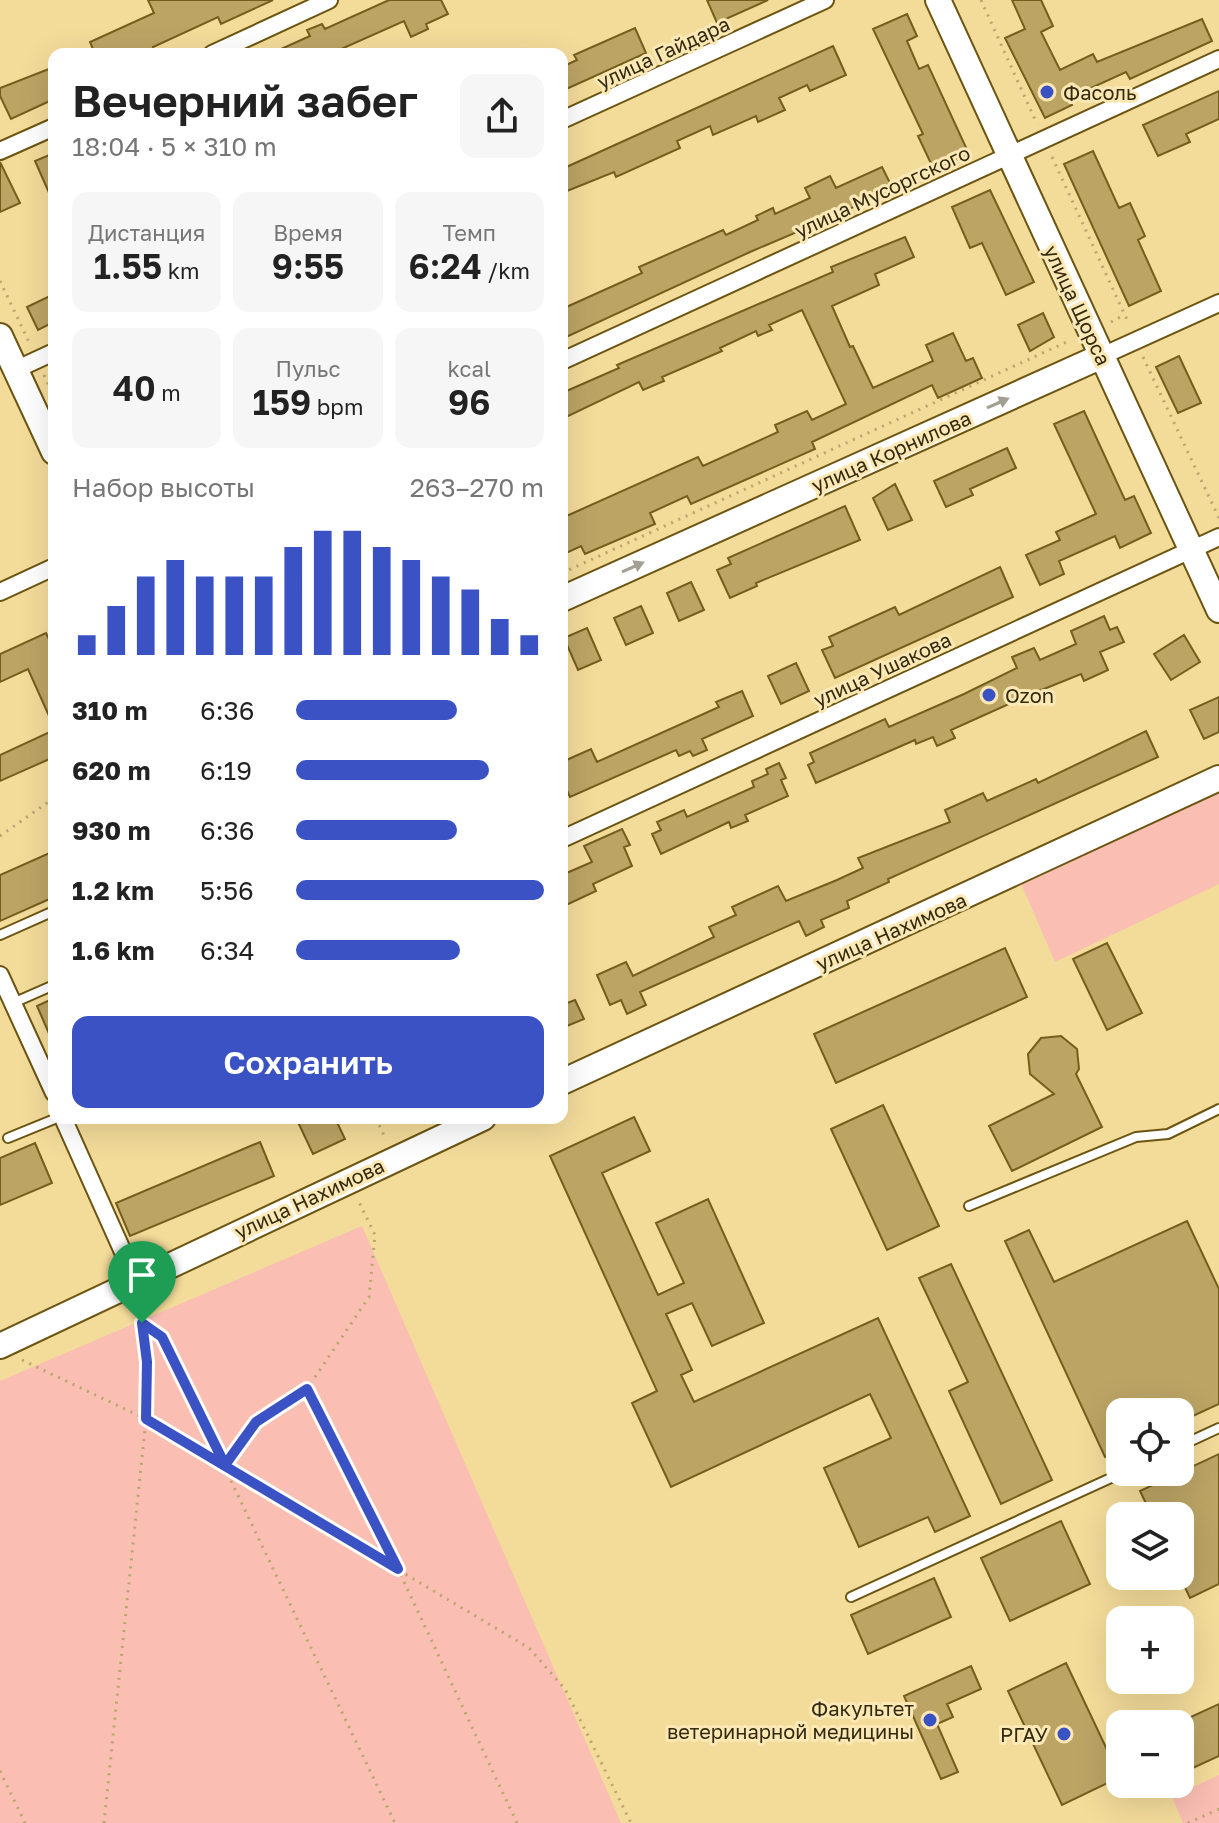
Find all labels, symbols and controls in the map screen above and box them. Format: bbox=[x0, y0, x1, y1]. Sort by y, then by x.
street label: улица Гайдара bbox=[593, 11, 733, 93]
text: Вечерний забег bbox=[72, 74, 418, 127]
button: share bbox=[460, 74, 544, 158]
place label: Фасоль bbox=[1063, 80, 1136, 104]
marker: Фасоль bbox=[1038, 83, 1056, 101]
text: 18:04 · 5 × 310 m bbox=[72, 131, 277, 162]
street label: улица Мусоргского bbox=[790, 140, 974, 242]
text: Дистанция bbox=[88, 219, 205, 246]
text: Время bbox=[273, 219, 343, 246]
text: Темп bbox=[443, 219, 496, 246]
street label: улица Щорса bbox=[1040, 241, 1116, 369]
text: 1.55 bbox=[94, 246, 162, 286]
text: 9:55 bbox=[272, 246, 344, 286]
text: 6:24 bbox=[409, 246, 482, 286]
text: km bbox=[162, 257, 200, 284]
text: /km bbox=[482, 257, 530, 284]
text: Пульс bbox=[275, 355, 341, 382]
text: kcal bbox=[448, 355, 491, 382]
text: 40 bbox=[113, 368, 156, 408]
text: m bbox=[156, 379, 181, 406]
text: 159 bbox=[253, 382, 311, 422]
text: 96 bbox=[448, 382, 491, 422]
text: bpm bbox=[311, 393, 363, 420]
one-way arrow bbox=[986, 397, 1010, 410]
street label: улица Корнилова bbox=[807, 405, 975, 497]
text: Набор высоты bbox=[72, 472, 255, 503]
text: 263–270 m bbox=[410, 472, 544, 503]
one-way arrow bbox=[621, 560, 645, 574]
street label: улица Ушакова bbox=[809, 627, 955, 711]
place label: Ozon bbox=[1005, 683, 1054, 707]
marker: Ozon bbox=[980, 686, 998, 704]
text: 310 m bbox=[72, 695, 147, 726]
text: 6:36 bbox=[200, 695, 254, 726]
text: 620 m bbox=[72, 755, 151, 786]
text: 6:19 bbox=[200, 755, 252, 786]
text: 930 m bbox=[72, 815, 151, 846]
text: 6:36 bbox=[200, 815, 254, 846]
text: 1.2 km bbox=[72, 875, 154, 906]
text: 5:56 bbox=[200, 875, 254, 906]
street label: улица Нахимова bbox=[812, 887, 970, 975]
text: 1.6 km bbox=[72, 935, 155, 966]
text: 6:34 bbox=[200, 935, 255, 966]
button: Сохранить bbox=[72, 1016, 544, 1108]
street label: улица Нахимова bbox=[230, 1153, 388, 1243]
pin bbox=[108, 1241, 176, 1323]
icon: arrive bbox=[120, 1253, 164, 1297]
map controls bbox=[1106, 1398, 1194, 1798]
button: locate bbox=[1106, 1398, 1194, 1486]
button: layers bbox=[1106, 1502, 1194, 1590]
button: + bbox=[1106, 1606, 1194, 1694]
place label: Факультет ветеринарной медицины bbox=[667, 1696, 914, 1743]
button: − bbox=[1106, 1710, 1194, 1798]
marker: Факультет ветеринарной медицины bbox=[921, 1711, 939, 1729]
place label: РГАУ bbox=[1000, 1722, 1048, 1746]
marker: РГАУ bbox=[1055, 1725, 1073, 1743]

